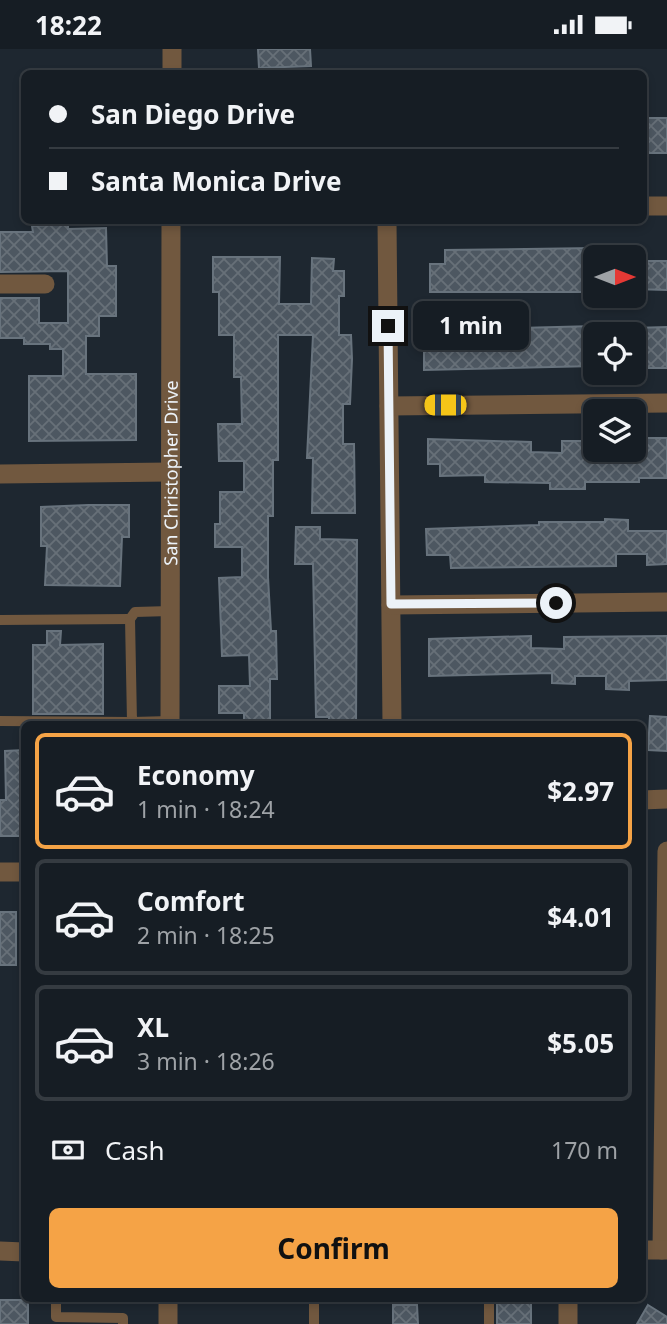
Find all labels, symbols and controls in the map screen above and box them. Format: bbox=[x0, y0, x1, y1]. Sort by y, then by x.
text: 18:22 bbox=[35, 7, 102, 43]
text: San Diego Drive bbox=[91, 96, 295, 132]
text: Santa Monica Drive bbox=[91, 163, 341, 199]
north arrow bbox=[583, 245, 646, 308]
map controls bbox=[583, 245, 646, 462]
callout: 1 min bbox=[412, 301, 528, 351]
text: 1 min bbox=[439, 309, 503, 341]
route end bbox=[372, 310, 404, 342]
button: locate bbox=[583, 322, 646, 385]
street label: San Christopher Drive bbox=[158, 380, 183, 566]
car bbox=[425, 395, 467, 416]
button: layers bbox=[583, 399, 646, 462]
route start bbox=[540, 587, 572, 619]
text: Economy bbox=[137, 757, 255, 793]
icon: car bbox=[53, 760, 116, 823]
text: $2.97 bbox=[547, 773, 614, 809]
text: 1 min · 18:24 bbox=[137, 793, 275, 825]
text: Comfort bbox=[137, 883, 245, 919]
icon: car bbox=[53, 886, 116, 949]
text: $4.01 bbox=[547, 899, 614, 935]
text: 2 min · 18:25 bbox=[137, 919, 275, 951]
text: XL bbox=[137, 1009, 169, 1045]
icon: car bbox=[53, 1012, 116, 1075]
text: $5.05 bbox=[547, 1025, 614, 1061]
text: 3 min · 18:26 bbox=[137, 1045, 275, 1077]
icon: cash bbox=[49, 1131, 87, 1169]
text: Cash bbox=[105, 1132, 165, 1168]
text: 170 m bbox=[551, 1134, 618, 1166]
button: Confirm bbox=[49, 1208, 618, 1288]

